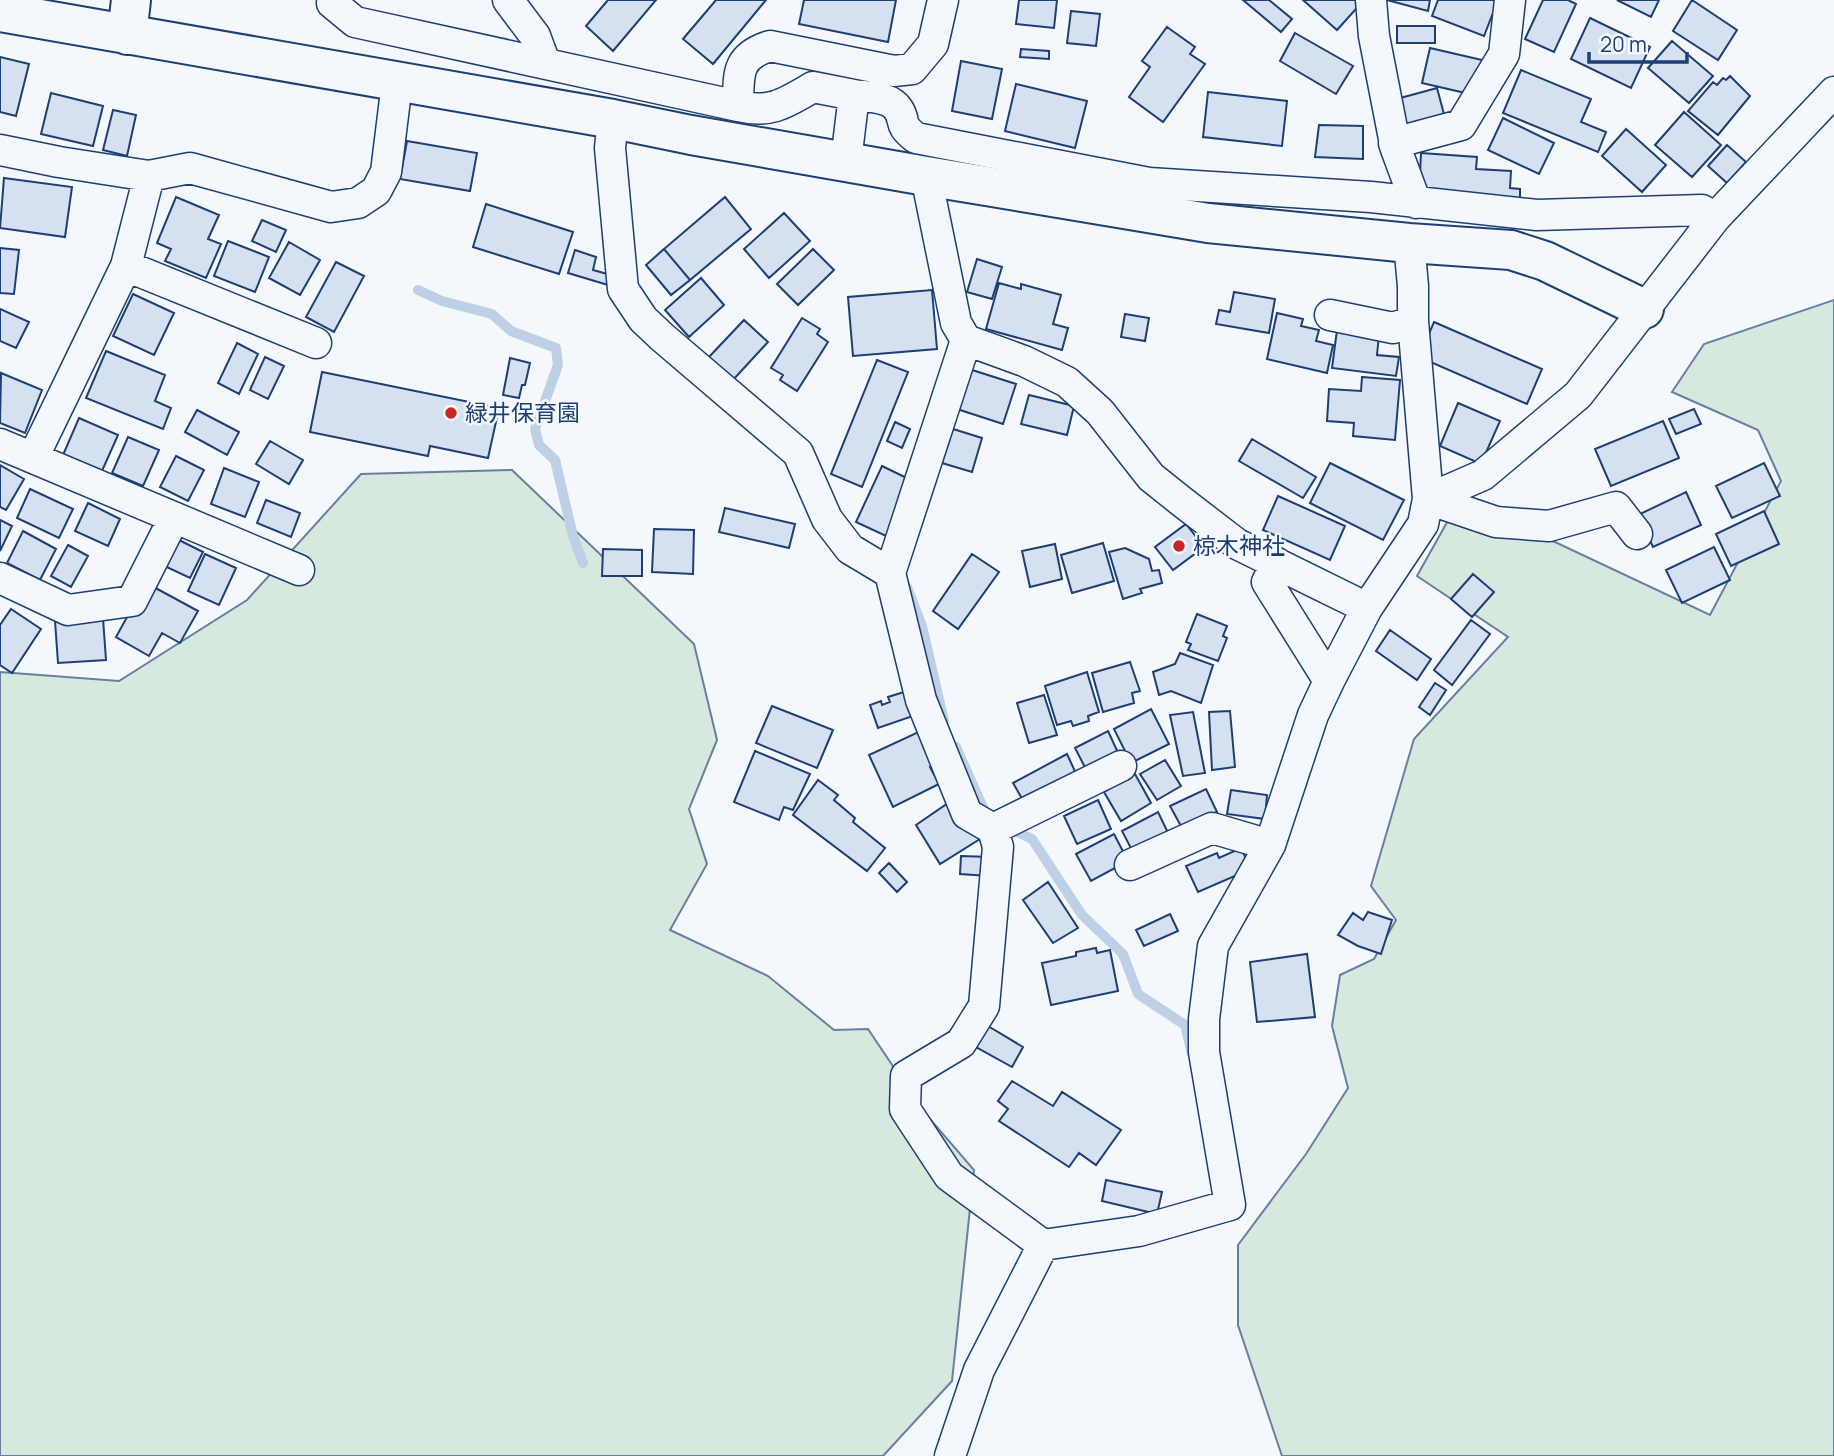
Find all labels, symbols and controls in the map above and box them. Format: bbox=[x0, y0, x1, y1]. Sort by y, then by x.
scale bar bbox=[1589, 21, 1687, 65]
text: 20 m bbox=[1600, 30, 1647, 58]
place label: 緑井保育園 bbox=[465, 396, 580, 428]
marker: 緑井保育園 bbox=[443, 405, 459, 421]
place label: 椋木神社 bbox=[1193, 529, 1285, 561]
marker: 椋木神社 bbox=[1171, 538, 1187, 554]

